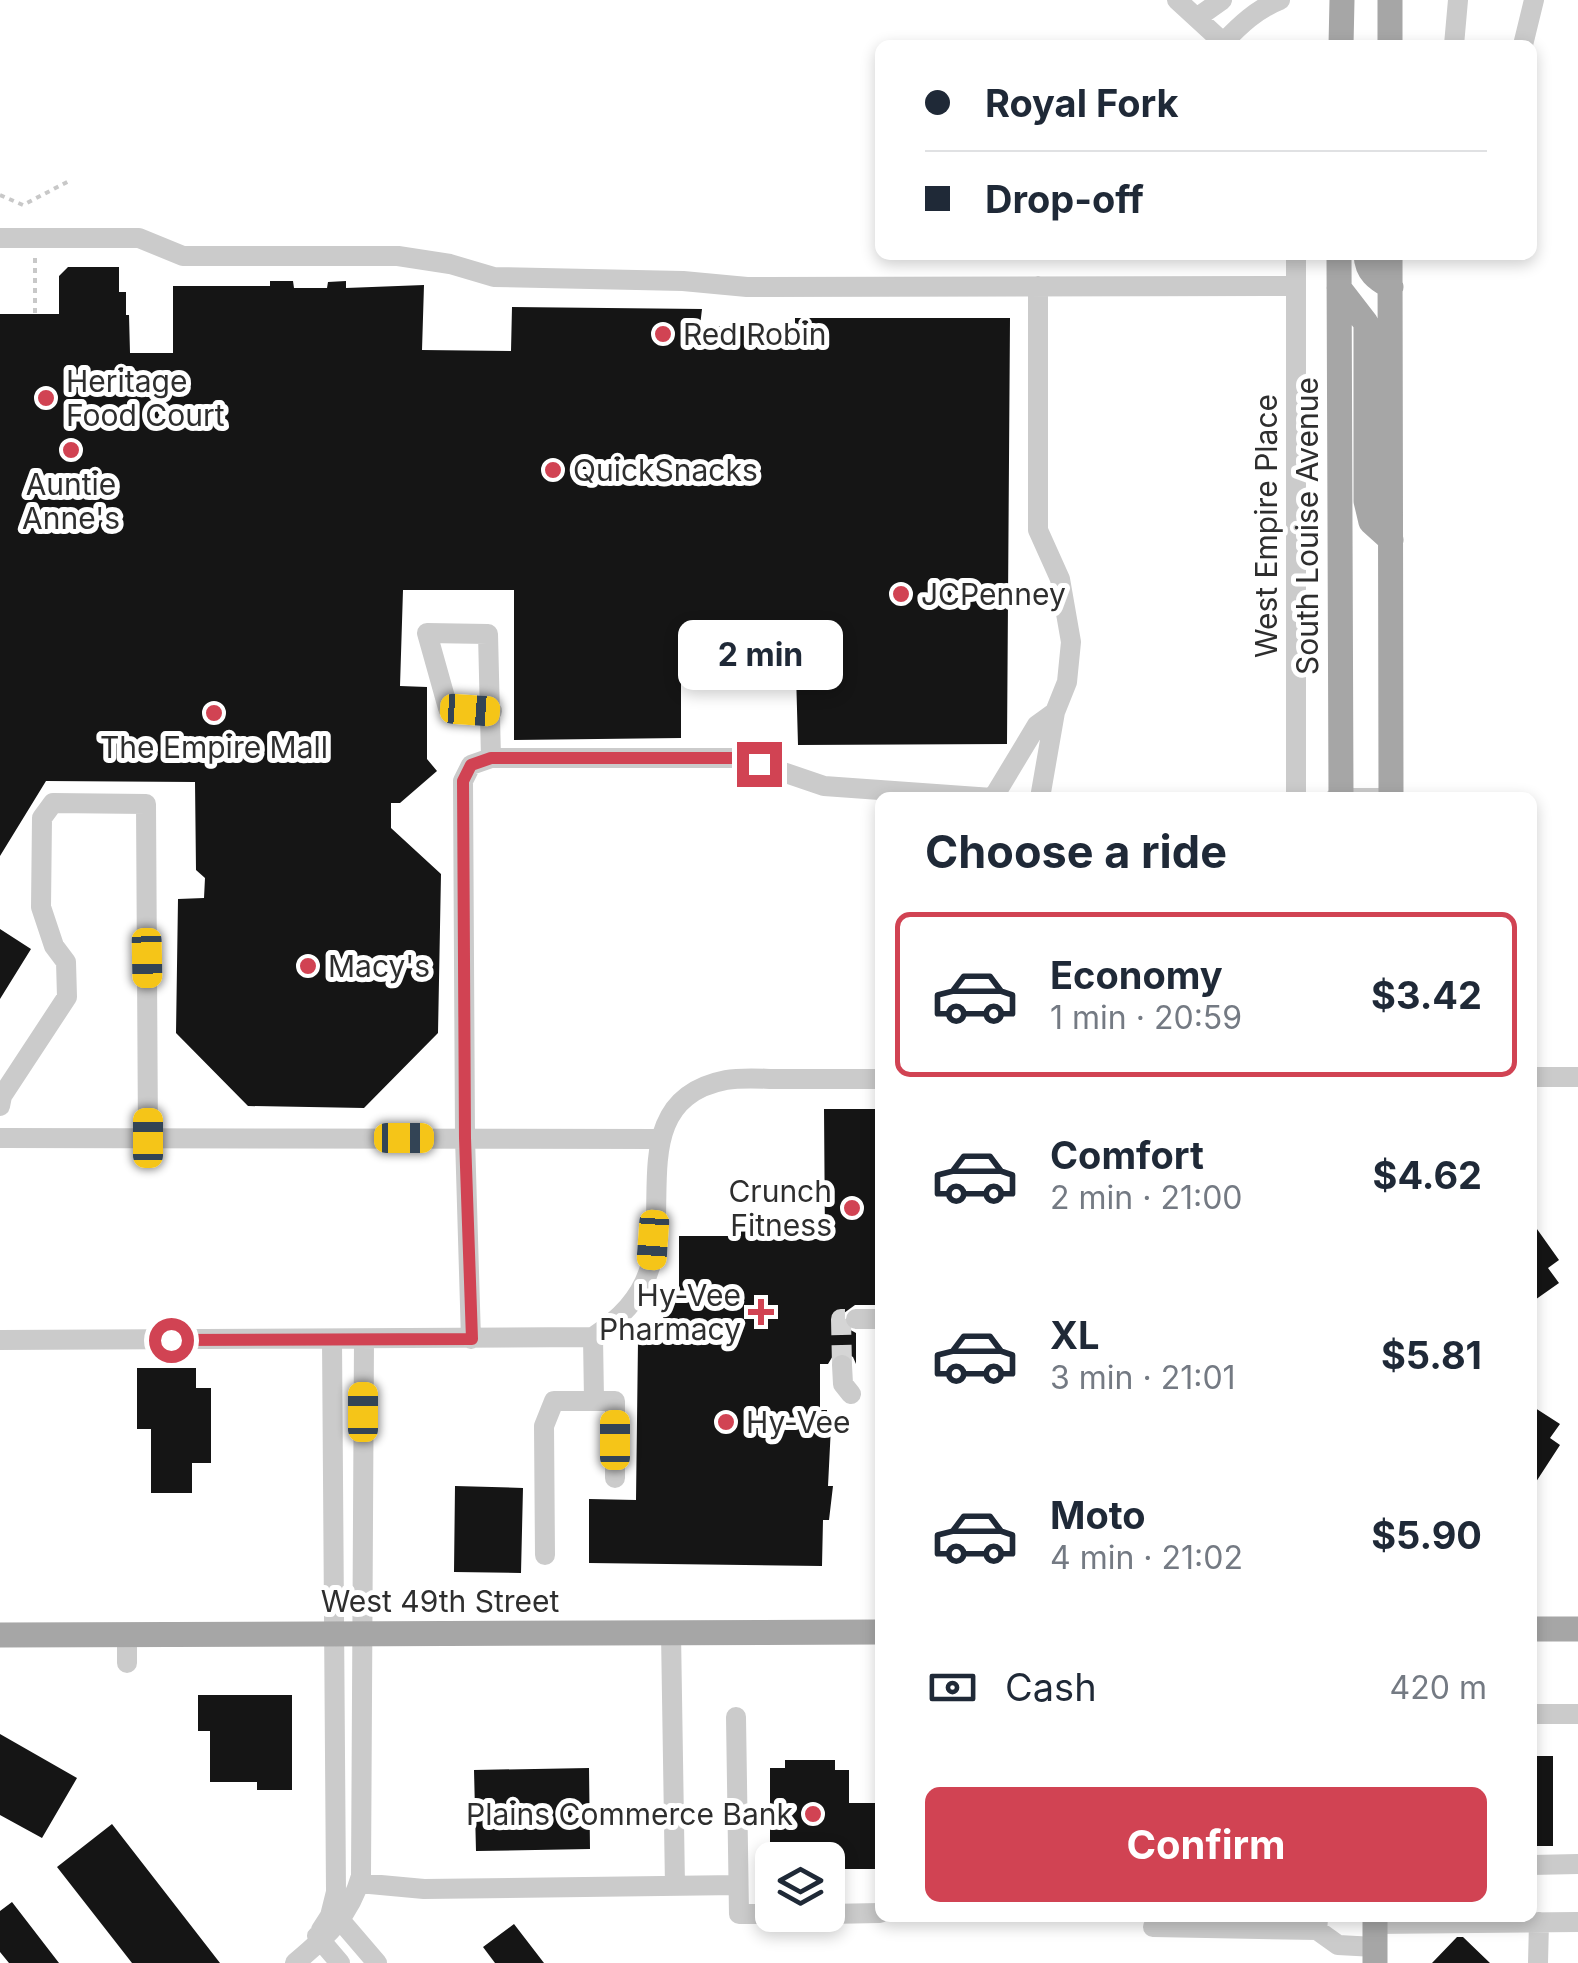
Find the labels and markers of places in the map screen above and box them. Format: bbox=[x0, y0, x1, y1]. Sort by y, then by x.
place label: Red Robin bbox=[683, 316, 826, 352]
marker: Red Robin bbox=[652, 323, 674, 345]
place label: Heritage Food Court bbox=[66, 363, 225, 433]
marker: Heritage Food Court bbox=[35, 387, 57, 409]
marker: Auntie Anne's bbox=[60, 439, 82, 461]
place label: QuickSnacks bbox=[573, 452, 758, 488]
marker: QuickSnacks bbox=[542, 459, 564, 481]
place label: Auntie Anne's bbox=[22, 466, 120, 536]
place label: JCPenney bbox=[921, 576, 1066, 612]
marker: JCPenney bbox=[890, 583, 912, 605]
marker: The Empire Mall bbox=[203, 702, 225, 724]
place label: The Empire Mall bbox=[100, 729, 328, 765]
place label: Macy's bbox=[328, 948, 430, 984]
marker: Macy's bbox=[297, 955, 319, 977]
place label: Crunch Fitness bbox=[728, 1173, 832, 1243]
marker: Crunch Fitness bbox=[841, 1197, 863, 1219]
place label: Hy-Vee Pharmacy bbox=[599, 1277, 741, 1347]
marker: Hy-Vee Pharmacy bbox=[750, 1301, 772, 1323]
place label: Hy-Vee bbox=[746, 1404, 851, 1440]
marker: Hy-Vee bbox=[715, 1411, 737, 1433]
place label: Plains Commerce Bank bbox=[466, 1796, 794, 1832]
marker: Plains Commerce Bank bbox=[802, 1803, 824, 1825]

